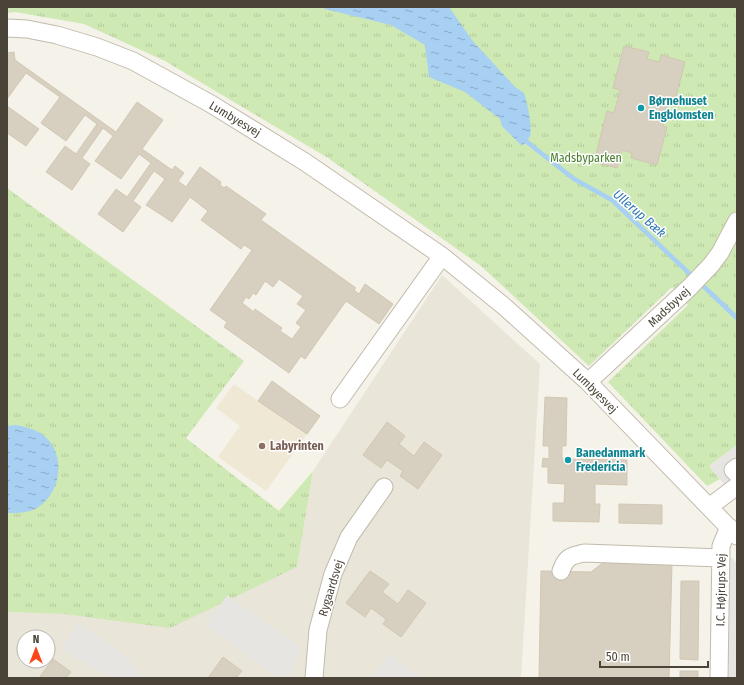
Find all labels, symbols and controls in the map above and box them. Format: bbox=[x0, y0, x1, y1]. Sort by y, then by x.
place label: Børnehuset Engblomsten bbox=[649, 94, 714, 122]
street label: Lumbyesvej bbox=[207, 98, 263, 140]
marker: Børnehuset Engblomsten bbox=[636, 103, 646, 113]
park label: Madsbyparken bbox=[550, 151, 622, 165]
water label: Ullerup Bæk bbox=[610, 186, 669, 241]
street label: Madsbyvej bbox=[645, 284, 693, 330]
street label: Lumbyesvej bbox=[570, 366, 620, 416]
place label: Labyrinten bbox=[270, 439, 324, 453]
marker: Labyrinten bbox=[257, 441, 267, 451]
place label: Banedanmark Fredericia bbox=[576, 446, 646, 474]
marker: Banedanmark Fredericia bbox=[563, 455, 573, 465]
street label: I.C. Højrups Vej bbox=[713, 553, 729, 627]
street label: Rygaardsvej bbox=[316, 558, 346, 618]
north arrow bbox=[16, 629, 56, 669]
text: N bbox=[33, 633, 39, 646]
scale bar bbox=[600, 643, 708, 669]
text: 50 m bbox=[606, 650, 630, 664]

